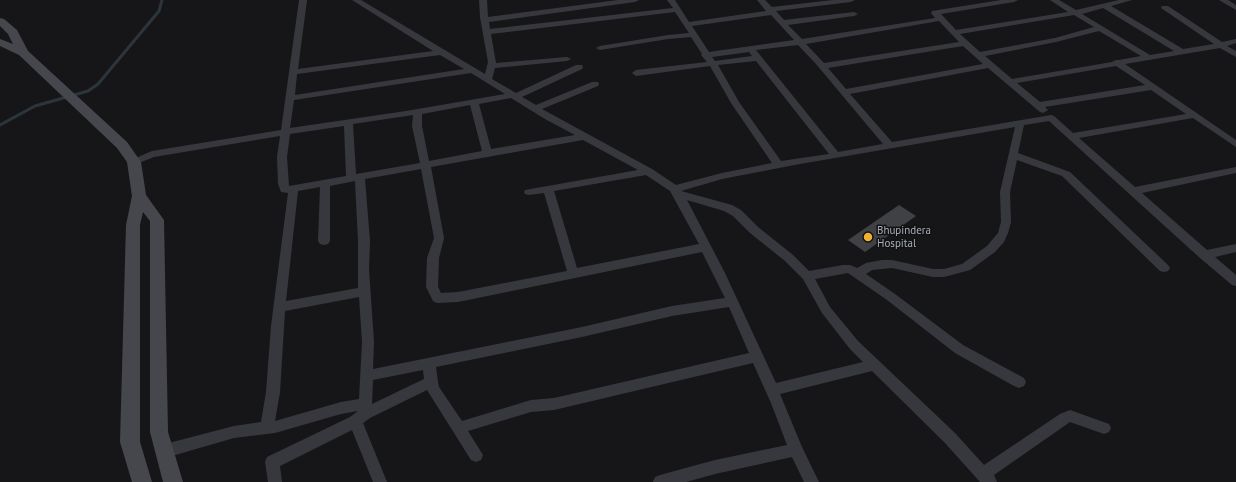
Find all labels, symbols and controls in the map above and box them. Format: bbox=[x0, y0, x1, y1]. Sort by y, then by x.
place label: Bhupindera Hospital bbox=[877, 224, 931, 250]
marker: Bhupindera Hospital bbox=[862, 231, 874, 243]

